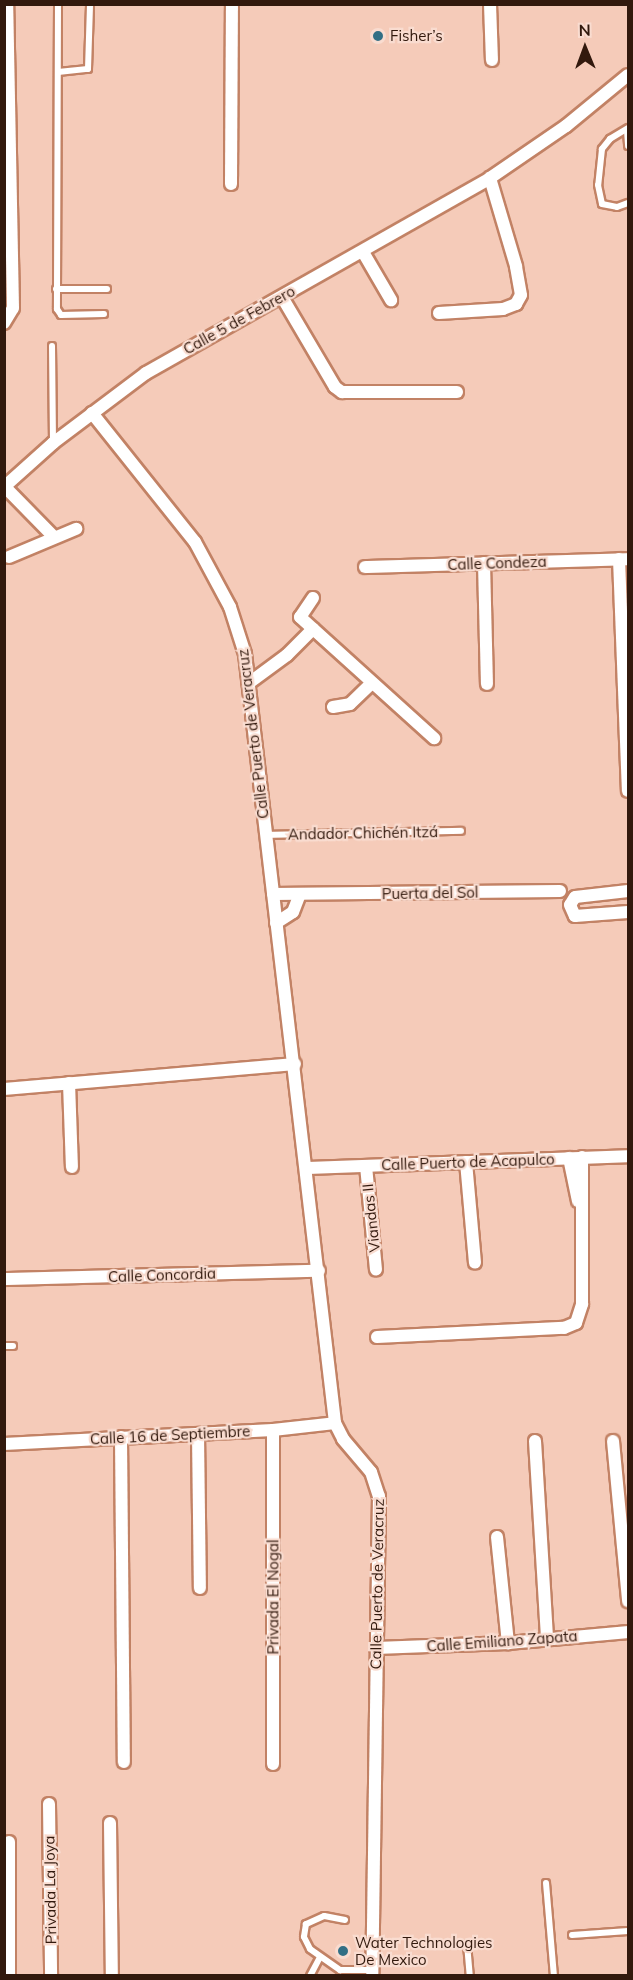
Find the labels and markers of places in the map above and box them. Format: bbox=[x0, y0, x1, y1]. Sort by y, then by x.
place label: Fisher’s bbox=[390, 27, 443, 45]
marker: Fisher’s bbox=[371, 29, 385, 43]
place label: Water Technologies De Mexico bbox=[355, 1933, 493, 1968]
marker: Water Technologies De Mexico bbox=[336, 1944, 350, 1958]

